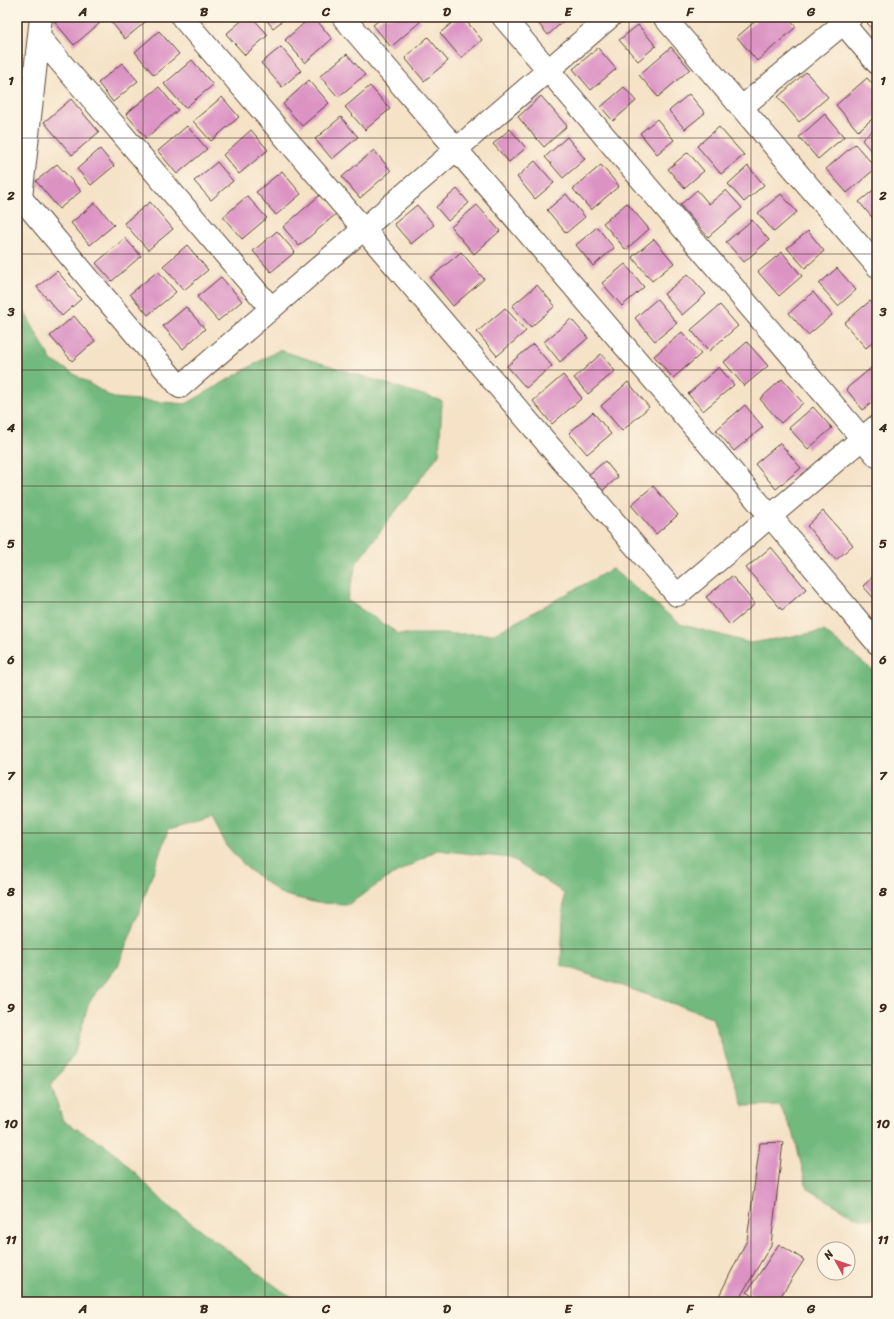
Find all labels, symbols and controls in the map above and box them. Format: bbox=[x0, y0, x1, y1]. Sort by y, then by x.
text: A bbox=[78, 0, 87, 23]
text: B bbox=[200, 0, 209, 23]
text: C bbox=[321, 0, 331, 23]
text: D bbox=[443, 0, 451, 23]
text: E bbox=[564, 0, 573, 23]
text: F bbox=[685, 0, 694, 23]
text: G bbox=[806, 0, 816, 23]
text: 1 bbox=[8, 69, 14, 92]
text: 1 bbox=[880, 69, 886, 92]
text: 2 bbox=[6, 184, 15, 207]
text: 2 bbox=[878, 184, 887, 207]
text: 3 bbox=[6, 300, 15, 323]
text: 3 bbox=[878, 300, 887, 323]
text: 4 bbox=[6, 416, 16, 439]
text: 4 bbox=[878, 416, 888, 439]
text: 5 bbox=[7, 532, 15, 555]
text: 5 bbox=[879, 532, 887, 555]
text: 6 bbox=[6, 648, 15, 671]
text: 6 bbox=[878, 648, 887, 671]
text: 7 bbox=[7, 764, 16, 787]
text: 7 bbox=[879, 764, 888, 787]
text: 8 bbox=[6, 880, 15, 903]
text: 8 bbox=[878, 880, 887, 903]
text: 9 bbox=[7, 996, 15, 1019]
text: 9 bbox=[879, 996, 887, 1019]
text: 10 bbox=[4, 1112, 18, 1135]
text: 10 bbox=[876, 1112, 890, 1135]
text: 11 bbox=[5, 1228, 17, 1251]
text: 11 bbox=[877, 1228, 889, 1251]
north arrow bbox=[816, 1241, 856, 1281]
text: N bbox=[818, 1246, 839, 1265]
text: A bbox=[78, 1297, 87, 1319]
text: B bbox=[200, 1297, 209, 1319]
text: C bbox=[321, 1297, 331, 1319]
text: D bbox=[443, 1297, 451, 1319]
text: E bbox=[564, 1297, 573, 1319]
text: F bbox=[685, 1297, 694, 1319]
text: G bbox=[806, 1297, 816, 1319]

